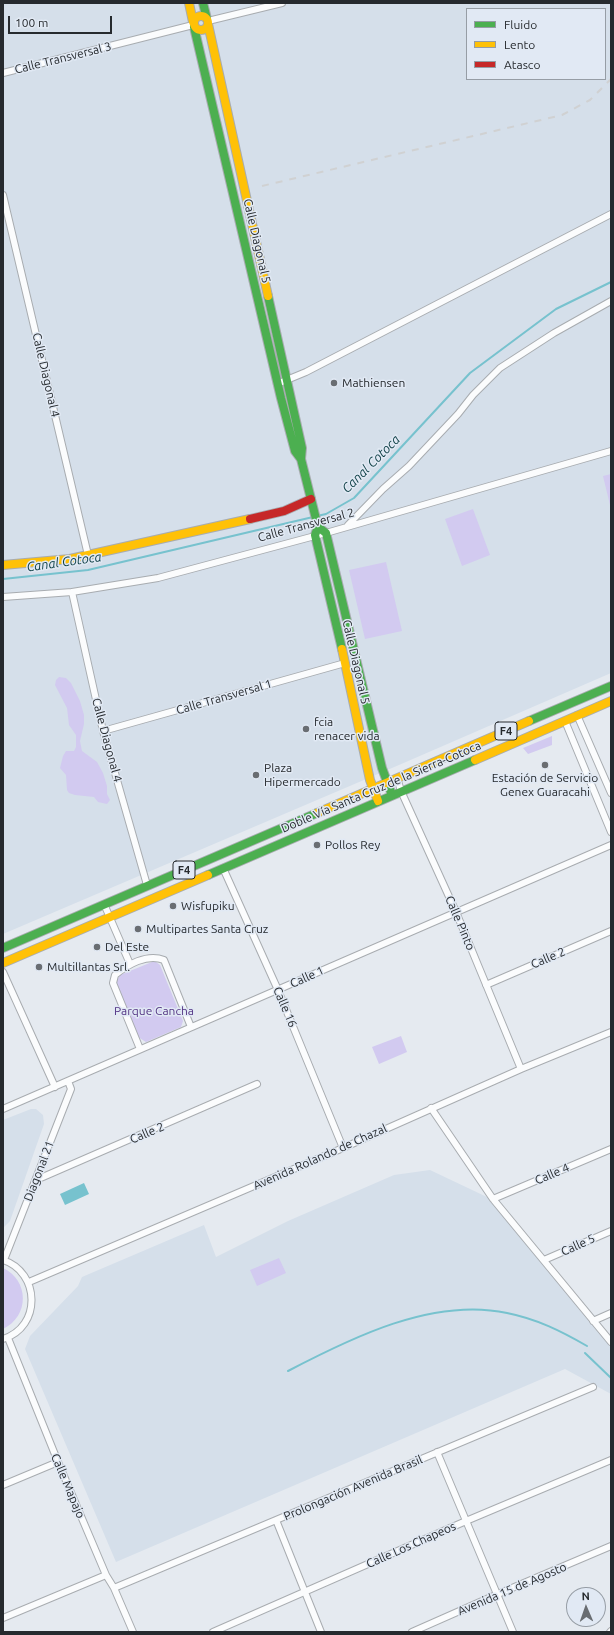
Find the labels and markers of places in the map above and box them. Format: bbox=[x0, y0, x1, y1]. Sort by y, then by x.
place label: Mathiensen bbox=[342, 376, 405, 390]
marker: Mathiensen bbox=[329, 378, 339, 388]
place label: fcia renacer vida bbox=[314, 715, 380, 743]
marker: fcia renacer vida bbox=[301, 724, 311, 734]
marker: Estación de Servicio Genex Guaracahi bbox=[540, 760, 550, 770]
place label: Plaza Hipermercado bbox=[264, 761, 341, 789]
marker: Plaza Hipermercado bbox=[251, 770, 261, 780]
place label: Estación de Servicio Genex Guaracahi bbox=[492, 771, 598, 799]
place label: Pollos Rey bbox=[325, 838, 380, 852]
marker: Pollos Rey bbox=[312, 840, 322, 850]
place label: Wisfupiku bbox=[181, 899, 235, 913]
marker: Wisfupiku bbox=[168, 901, 178, 911]
place label: Multipartes Santa Cruz bbox=[146, 922, 268, 936]
marker: Multipartes Santa Cruz bbox=[133, 924, 143, 934]
place label: Del Este bbox=[105, 940, 149, 954]
marker: Del Este bbox=[92, 942, 102, 952]
place label: Multillantas Srl. bbox=[47, 960, 130, 974]
marker: Multillantas Srl. bbox=[34, 962, 44, 972]

